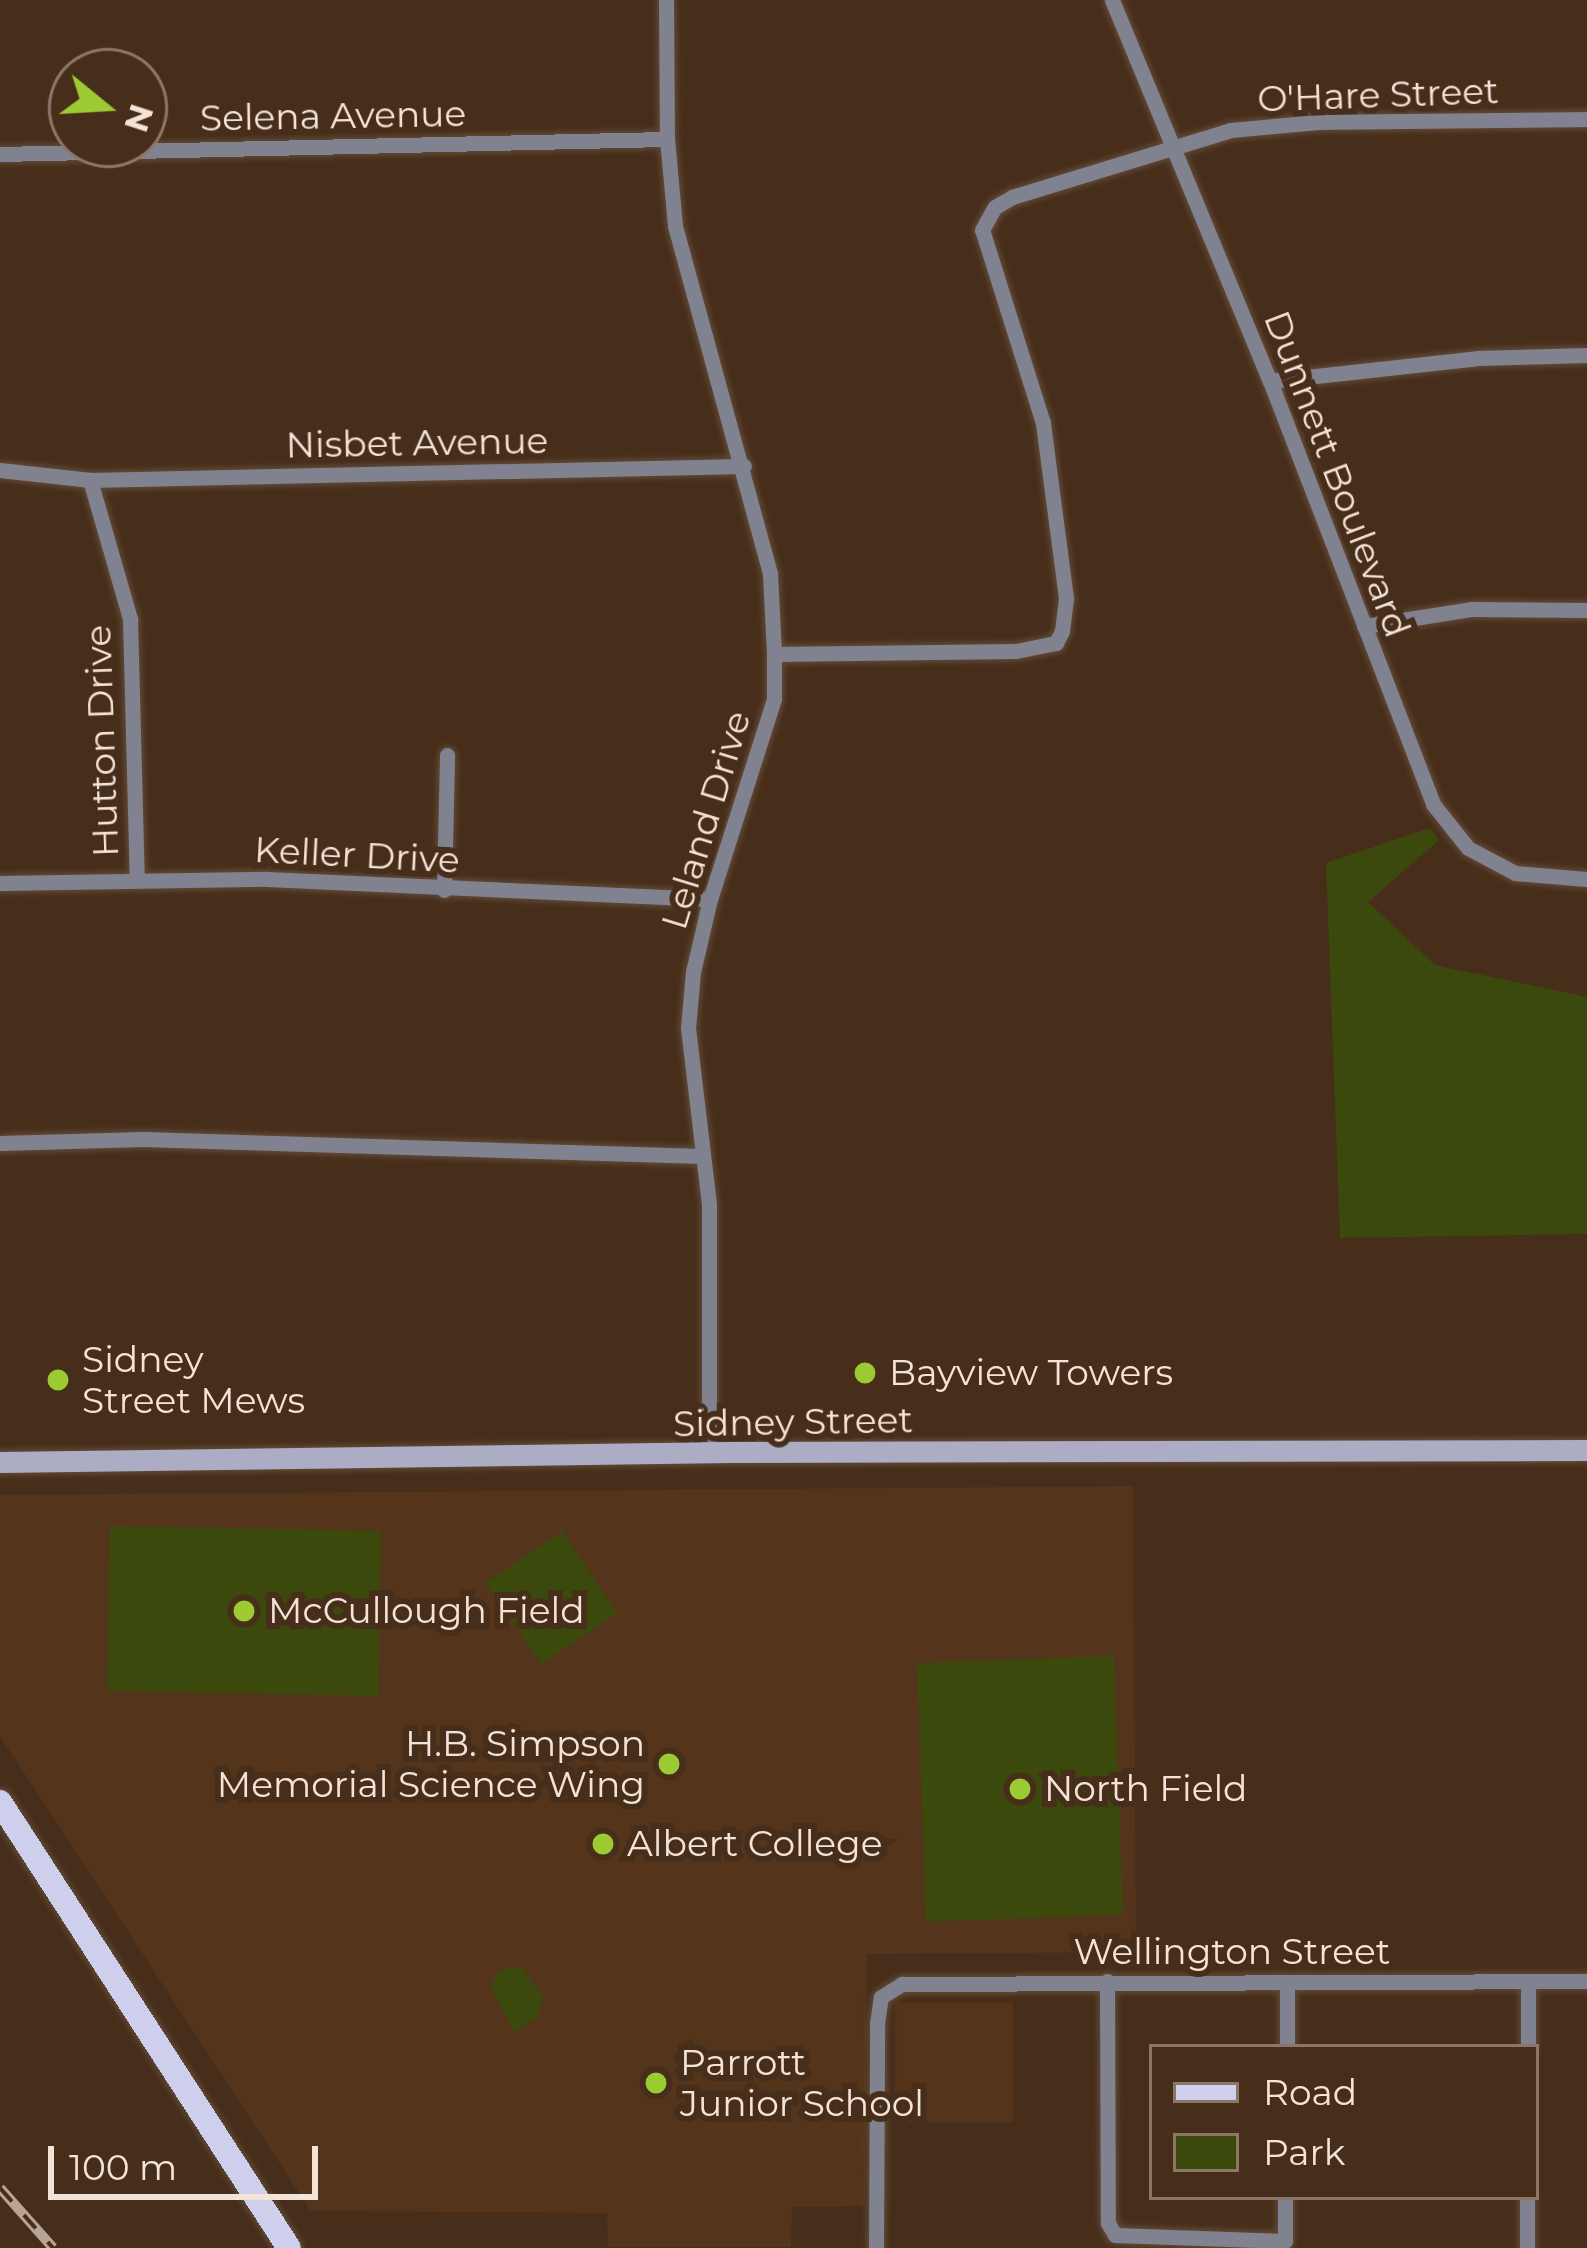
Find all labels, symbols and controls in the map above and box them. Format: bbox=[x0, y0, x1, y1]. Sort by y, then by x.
north arrow bbox=[48, 48, 168, 168]
street label: O'Hare Street bbox=[1257, 69, 1499, 121]
street label: Selena Avenue bbox=[200, 92, 466, 140]
text: N bbox=[116, 99, 163, 137]
street label: Dunnett Boulevard bbox=[1255, 305, 1419, 643]
street label: Nisbet Avenue bbox=[285, 419, 549, 467]
street label: Hutton Drive bbox=[76, 624, 128, 858]
street label: Leland Drive bbox=[652, 706, 760, 934]
street label: Keller Drive bbox=[253, 828, 461, 882]
place label: Sidney Street Mews bbox=[82, 1337, 305, 1422]
place label: Bayview Towers bbox=[889, 1351, 1173, 1395]
marker: Bayview Towers bbox=[852, 1360, 878, 1386]
marker: Sidney Street Mews bbox=[45, 1367, 71, 1393]
street label: Sidney Street bbox=[673, 1398, 913, 1446]
place label: McCullough Field bbox=[268, 1589, 585, 1633]
marker: McCullough Field bbox=[231, 1598, 257, 1624]
place label: H.B. Simpson Memorial Science Wing bbox=[217, 1721, 645, 1806]
marker: H.B. Simpson Memorial Science Wing bbox=[656, 1751, 682, 1777]
place label: North Field bbox=[1044, 1767, 1248, 1811]
marker: North Field bbox=[1007, 1776, 1033, 1802]
place label: Albert College bbox=[627, 1822, 882, 1866]
marker: Albert College bbox=[590, 1831, 616, 1857]
street label: Wellington Street bbox=[1074, 1930, 1390, 1974]
place label: Parrott Junior School bbox=[680, 2040, 924, 2125]
legend bbox=[1149, 2044, 1539, 2200]
marker: Parrott Junior School bbox=[643, 2070, 669, 2096]
text: Road bbox=[1263, 2070, 1357, 2114]
scale bar bbox=[54, 2122, 324, 2196]
text: Park bbox=[1263, 2130, 1345, 2174]
text: 100 m bbox=[69, 2145, 177, 2189]

